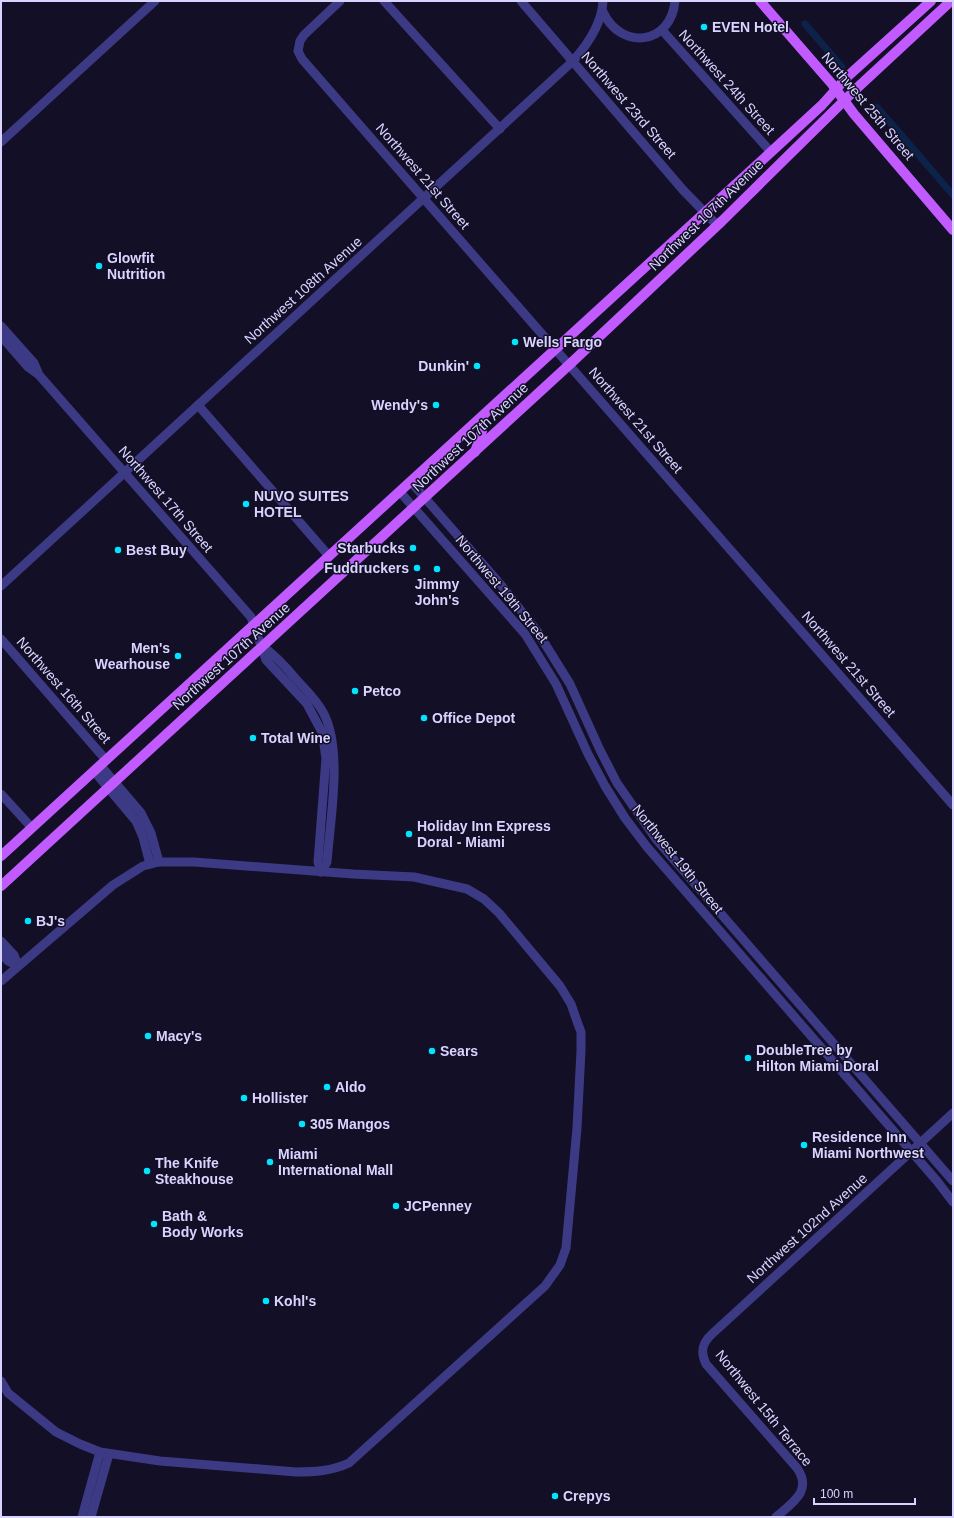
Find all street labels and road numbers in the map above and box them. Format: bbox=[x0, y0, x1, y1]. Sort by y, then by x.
street label: Northwest 24th Street bbox=[676, 26, 778, 138]
street label: Northwest 23rd Street bbox=[578, 48, 680, 162]
street label: Northwest 25th Street bbox=[818, 49, 918, 163]
street label: Northwest 21st Street bbox=[373, 120, 473, 232]
street label: Northwest 107th Avenue bbox=[646, 156, 766, 274]
street label: Northwest 108th Avenue bbox=[241, 233, 365, 347]
street label: Northwest 21st Street bbox=[586, 364, 686, 476]
street label: Northwest 107th Avenue bbox=[409, 379, 531, 495]
street label: Northwest 17th Street bbox=[116, 443, 217, 555]
street label: Northwest 19th Street bbox=[452, 532, 552, 646]
street label: Northwest 107th Avenue bbox=[169, 599, 293, 713]
street label: Northwest 21st Street bbox=[799, 608, 899, 720]
street label: Northwest 16th Street bbox=[14, 634, 115, 746]
street label: Northwest 19th Street bbox=[629, 801, 727, 917]
street label: Northwest 102nd Avenue bbox=[744, 1170, 871, 1286]
street label: Northwest 15th Terrace bbox=[712, 1347, 816, 1469]

